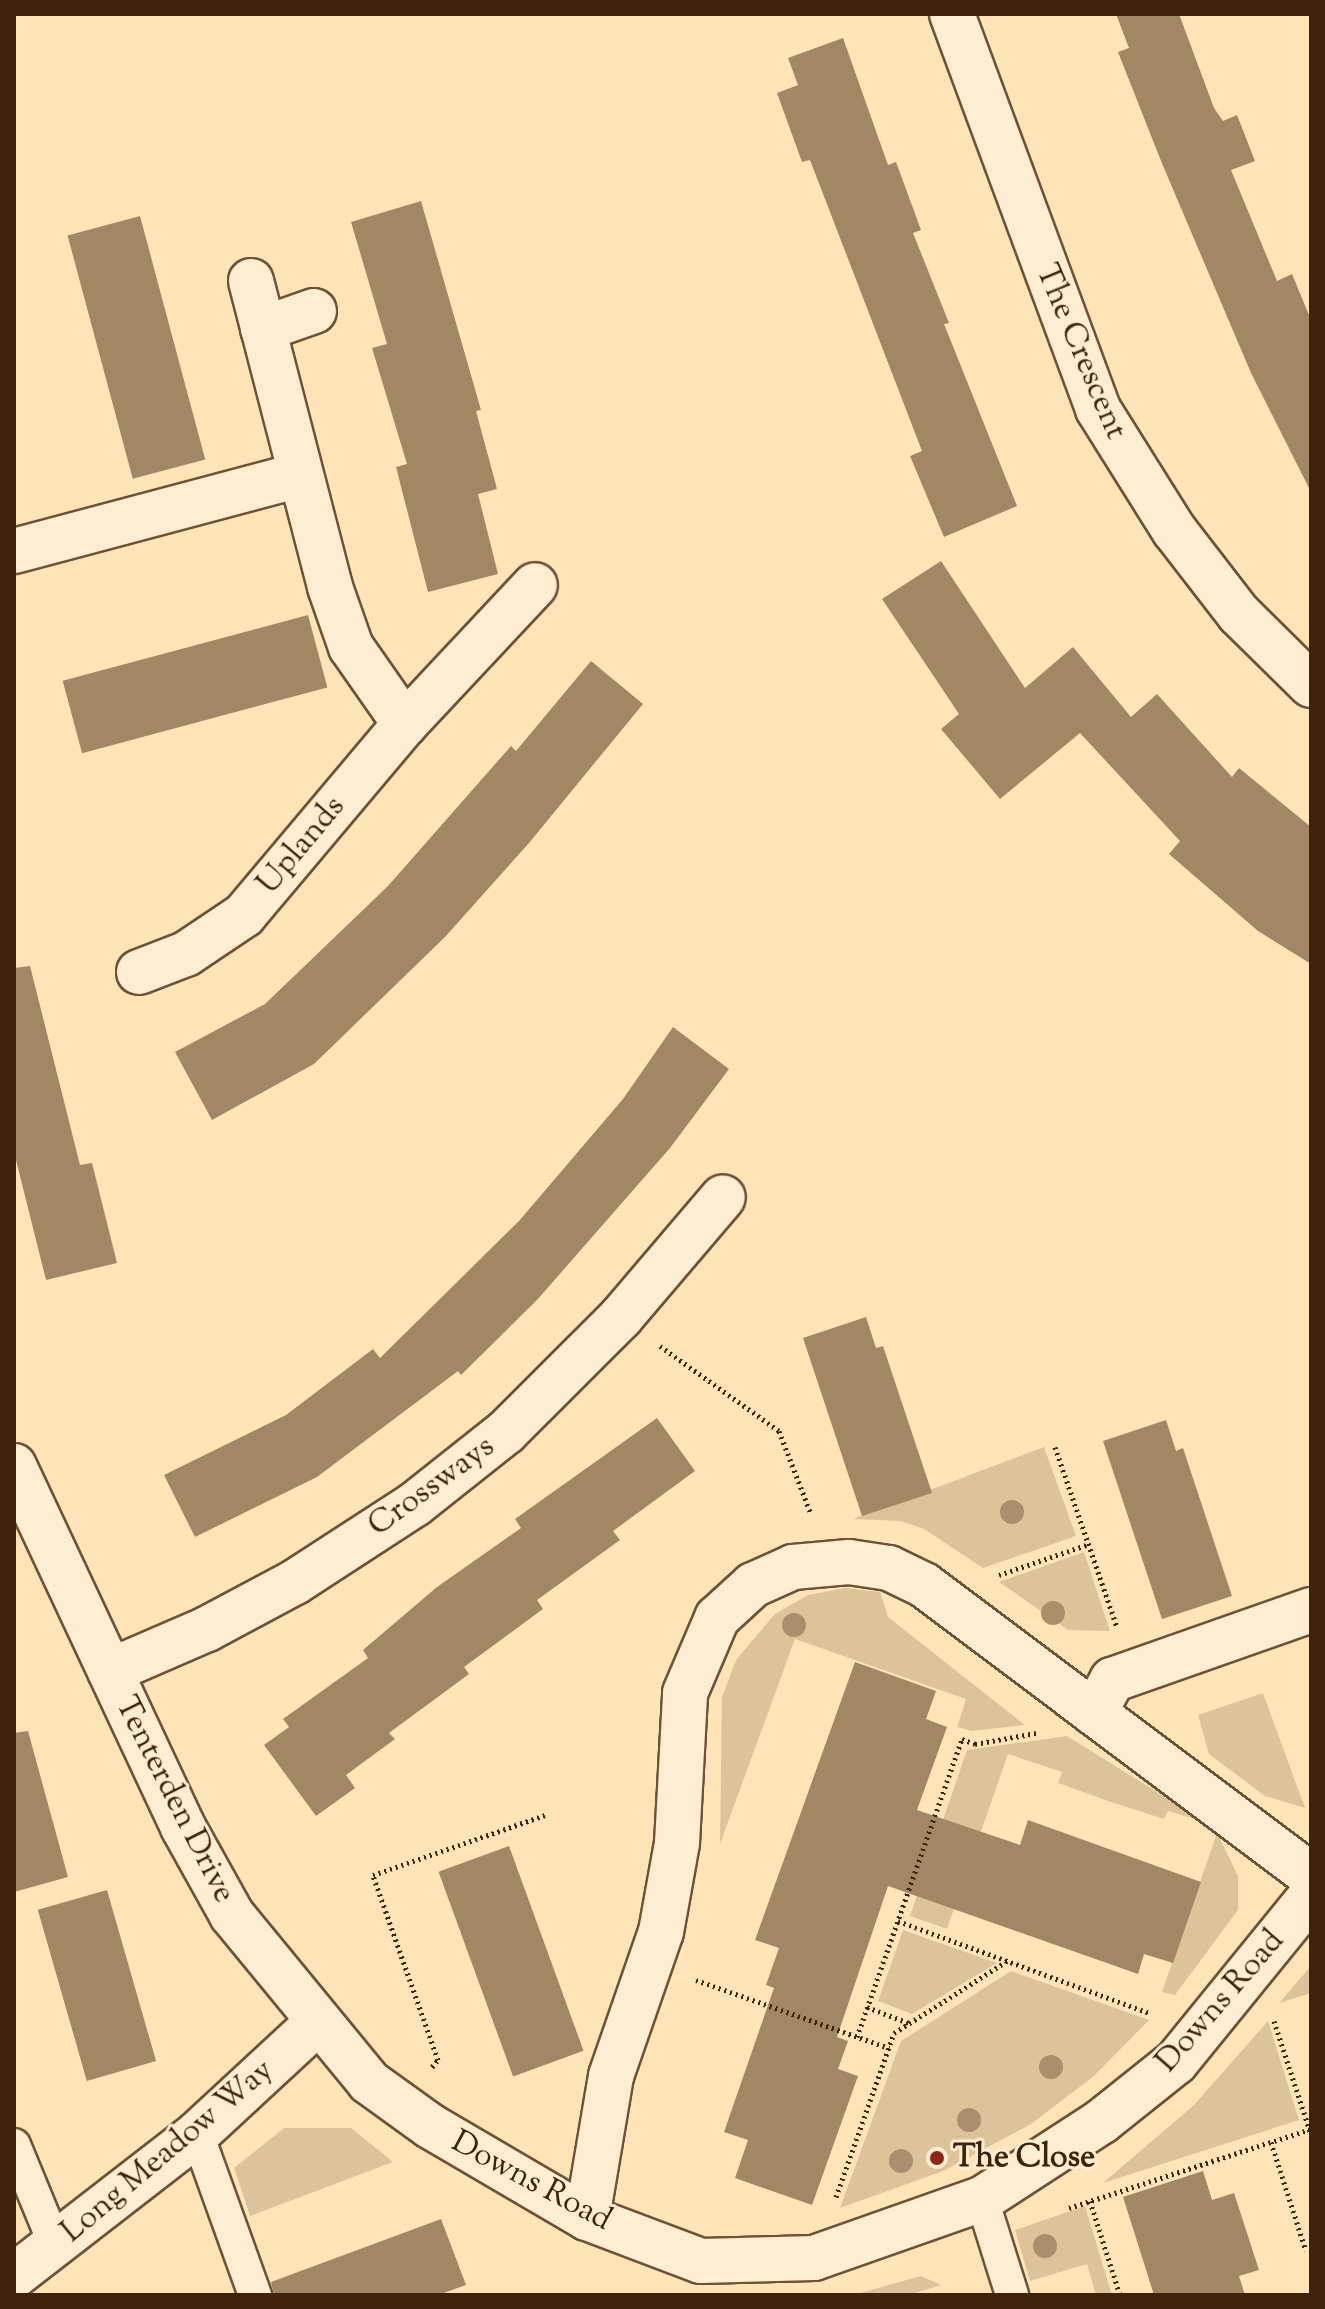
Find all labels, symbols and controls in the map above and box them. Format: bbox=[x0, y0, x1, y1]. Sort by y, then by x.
street label: The Crescent bbox=[1026, 259, 1134, 445]
street label: Uplands bbox=[250, 789, 354, 903]
street label: Crossways bbox=[361, 1428, 503, 1546]
street label: Tenterden Drive bbox=[105, 1690, 243, 1910]
street label: Downs Road bbox=[1149, 1923, 1293, 2081]
street label: Long Meadow Way bbox=[54, 2052, 282, 2252]
street label: Downs Road bbox=[444, 2124, 618, 2240]
place label: The Close bbox=[953, 2139, 1095, 2177]
marker: The Close bbox=[928, 2149, 946, 2167]

